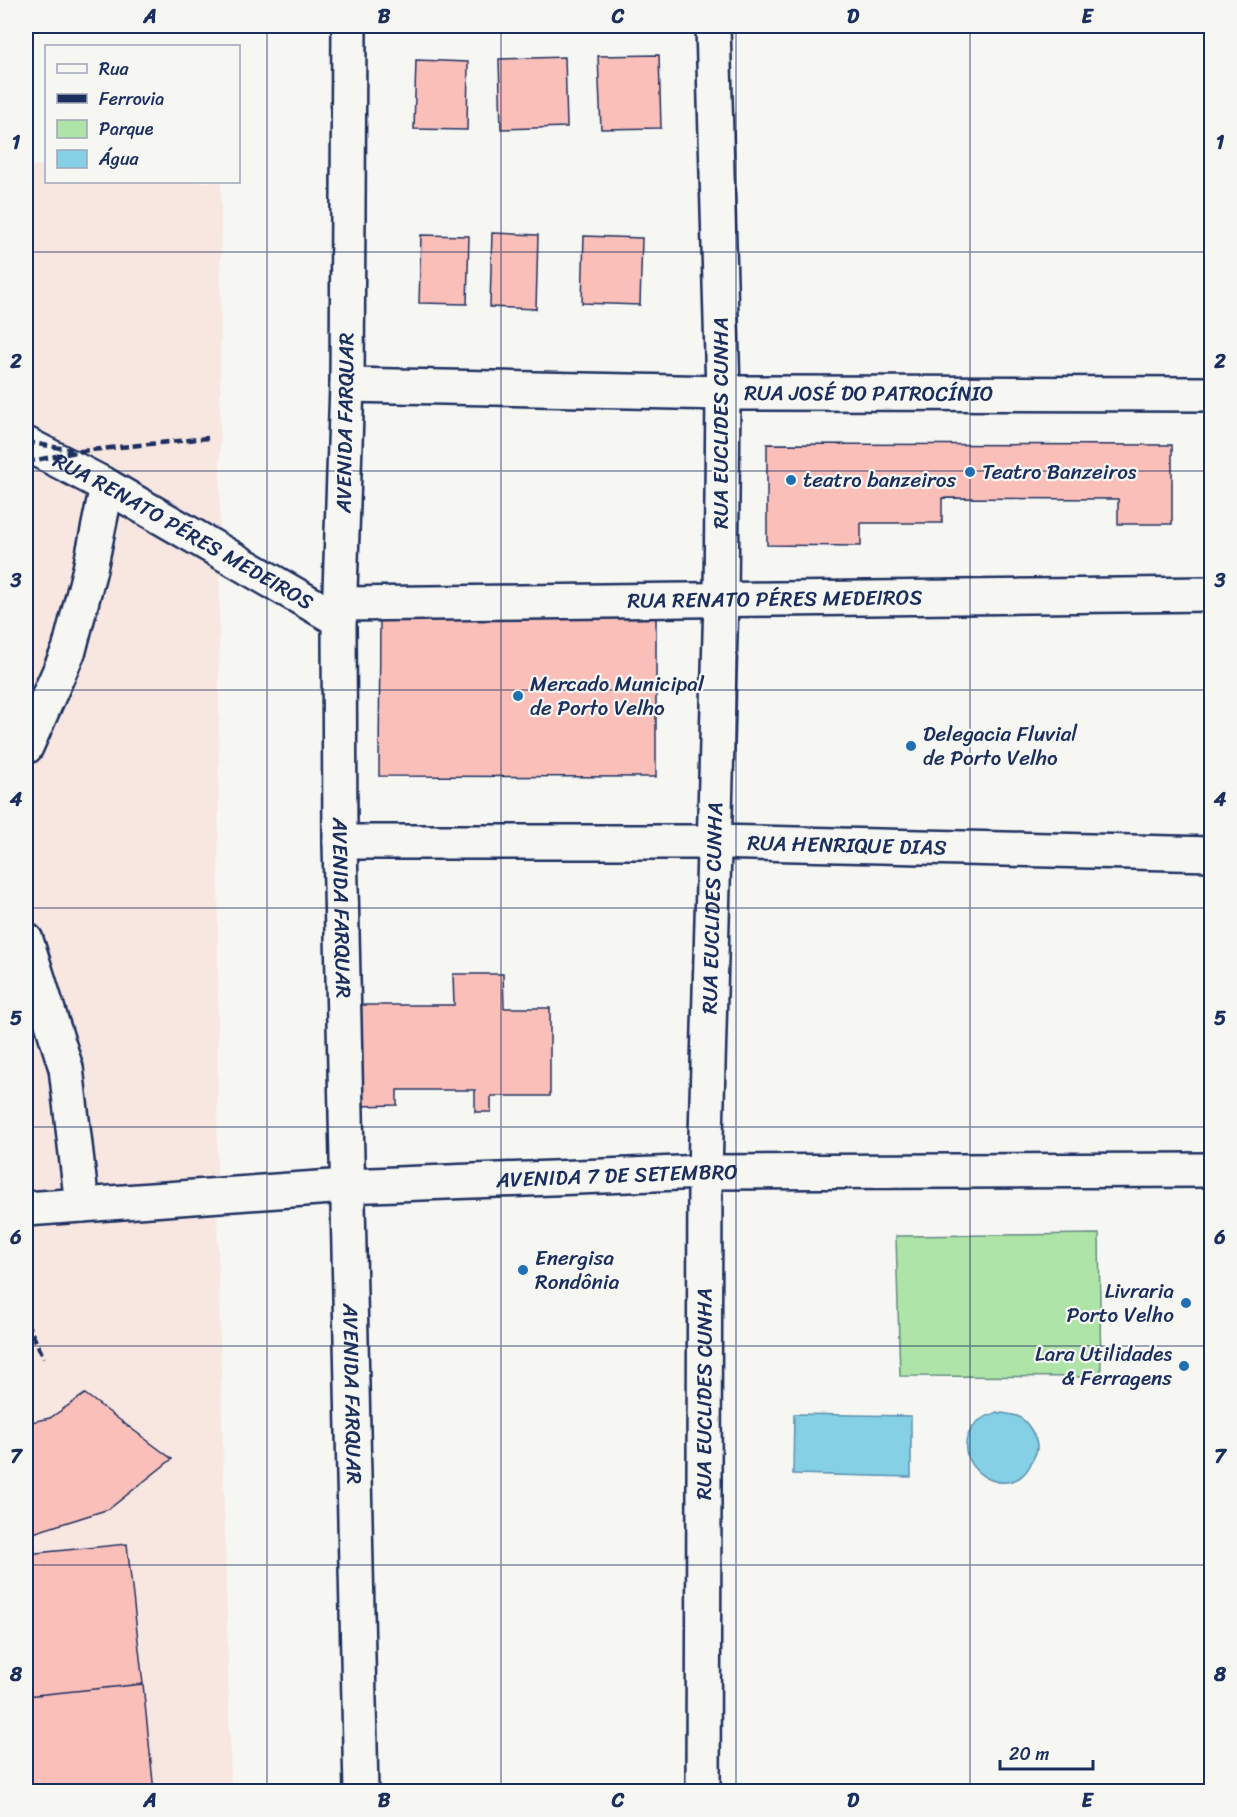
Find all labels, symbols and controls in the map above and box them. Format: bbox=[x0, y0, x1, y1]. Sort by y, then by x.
text: A bbox=[142, 0, 157, 34]
text: B bbox=[378, 0, 391, 34]
text: C bbox=[611, 0, 625, 34]
text: D bbox=[847, 0, 860, 34]
text: E bbox=[1081, 0, 1094, 34]
legend bbox=[45, 45, 240, 183]
text: Rua bbox=[99, 53, 130, 85]
text: Ferrovia bbox=[99, 83, 164, 115]
text: Parque bbox=[99, 113, 154, 145]
text: 1 bbox=[12, 125, 21, 160]
text: 1 bbox=[1216, 125, 1225, 160]
text: Água bbox=[98, 143, 140, 175]
street label: RUA EUCLIDES CUNHA bbox=[702, 317, 740, 529]
street label: AVENIDA FARQUAR bbox=[324, 332, 366, 515]
text: 2 bbox=[9, 344, 22, 379]
text: 2 bbox=[1213, 344, 1226, 379]
street label: RUA JOSÉ DO PATROCÍNIO bbox=[744, 374, 994, 413]
street label: RUA RENATO PÉRES MEDEIROS bbox=[46, 442, 321, 621]
place label: Teatro Banzeiros bbox=[982, 453, 1137, 491]
place label: teatro banzeiros bbox=[803, 461, 956, 499]
marker: Teatro Banzeiros bbox=[963, 465, 977, 479]
marker: teatro banzeiros bbox=[784, 473, 798, 487]
text: 3 bbox=[10, 563, 22, 598]
text: 3 bbox=[1214, 563, 1226, 598]
street label: RUA RENATO PÉRES MEDEIROS bbox=[627, 578, 923, 620]
place label: Mercado Municipal de Porto Velho bbox=[530, 665, 705, 727]
marker: Mercado Municipal de Porto Velho bbox=[511, 689, 525, 703]
place label: Delegacia Fluvial de Porto Velho bbox=[923, 715, 1078, 777]
marker: Delegacia Fluvial de Porto Velho bbox=[904, 739, 918, 753]
text: 4 bbox=[9, 782, 23, 817]
text: 4 bbox=[1213, 782, 1227, 817]
street label: RUA EUCLIDES CUNHA bbox=[690, 802, 734, 1015]
street label: AVENIDA FARQUAR bbox=[321, 816, 362, 999]
street label: RUA HENRIQUE DIAS bbox=[747, 824, 947, 867]
text: 5 bbox=[10, 1001, 22, 1036]
text: 5 bbox=[1214, 1001, 1226, 1036]
street label: AVENIDA 7 DE SETEMBRO bbox=[494, 1153, 738, 1199]
text: 6 bbox=[9, 1220, 22, 1255]
text: 6 bbox=[1213, 1220, 1226, 1255]
place label: Energisa Rondônia bbox=[535, 1239, 620, 1301]
marker: Energisa Rondônia bbox=[516, 1263, 530, 1277]
place label: Livraria Porto Velho bbox=[1066, 1272, 1174, 1334]
street label: RUA EUCLIDES CUNHA bbox=[685, 1288, 724, 1500]
marker: Livraria Porto Velho bbox=[1179, 1296, 1193, 1310]
street label: AVENIDA FARQUAR bbox=[331, 1302, 373, 1485]
place label: Lara Utilidades & Ferragens bbox=[1035, 1335, 1172, 1397]
marker: Lara Utilidades & Ferragens bbox=[1177, 1359, 1191, 1373]
text: 7 bbox=[10, 1439, 23, 1474]
text: 7 bbox=[1214, 1439, 1227, 1474]
text: 8 bbox=[9, 1657, 23, 1692]
text: 8 bbox=[1213, 1657, 1227, 1692]
scale bar bbox=[1000, 1733, 1093, 1771]
text: 20 m bbox=[1009, 1738, 1049, 1770]
text: A bbox=[142, 1783, 157, 1817]
text: B bbox=[378, 1783, 391, 1817]
text: C bbox=[611, 1783, 625, 1817]
text: D bbox=[847, 1783, 860, 1817]
text: E bbox=[1081, 1783, 1094, 1817]

